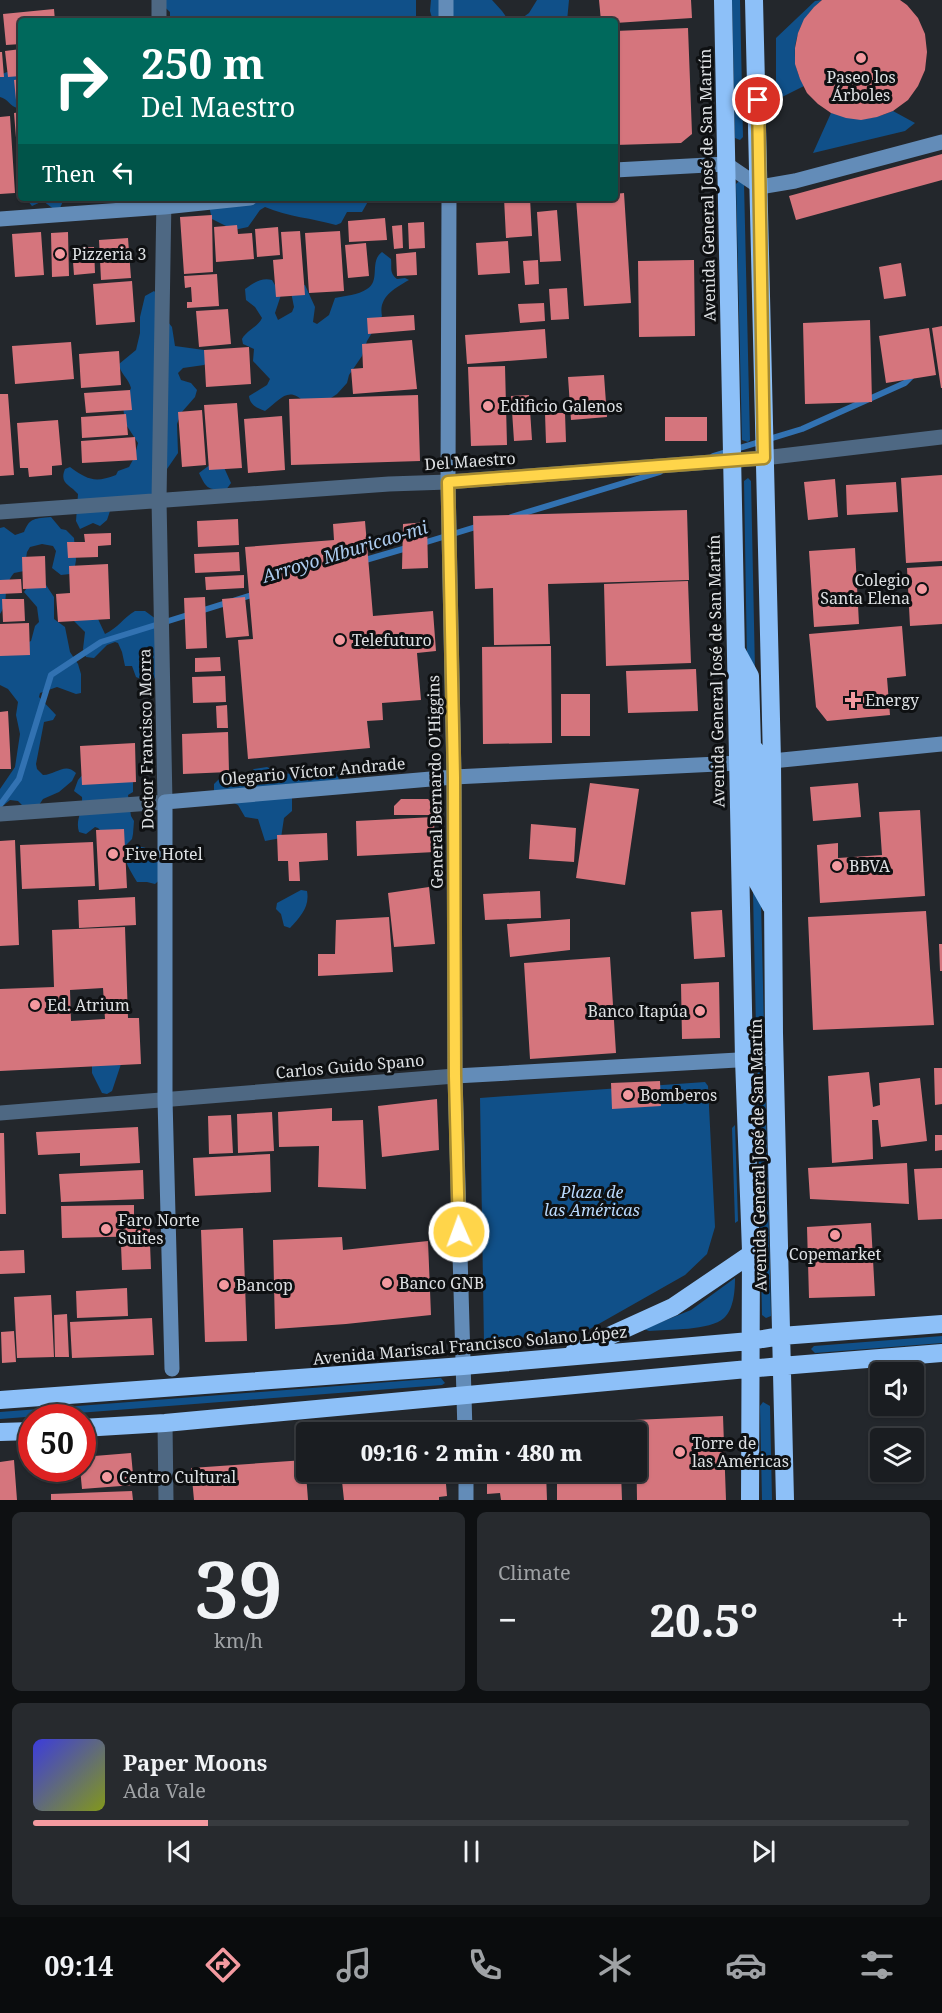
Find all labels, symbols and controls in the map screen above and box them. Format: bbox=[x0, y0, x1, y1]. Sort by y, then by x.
text: 250 m bbox=[141, 34, 265, 91]
icon: right bbox=[42, 42, 120, 120]
street label: Avenida General José de San Martín bbox=[694, 48, 720, 322]
marker: Paseo los Árboles bbox=[854, 51, 868, 65]
place label: Paseo los Árboles bbox=[826, 66, 896, 106]
pin bbox=[732, 74, 783, 125]
icon: arrive bbox=[741, 83, 774, 116]
text: Del Maestro bbox=[141, 88, 295, 125]
icon: left bbox=[107, 156, 140, 189]
text: Then bbox=[42, 158, 95, 188]
place label: Pizzeria 3 bbox=[72, 243, 147, 265]
marker: Pizzeria 3 bbox=[53, 247, 67, 261]
place label: Edificio Galenos bbox=[500, 395, 623, 417]
marker: Edificio Galenos bbox=[481, 399, 495, 413]
street label: Del Maestro bbox=[424, 447, 516, 475]
water label: Arroyo Mburicao-mi bbox=[257, 514, 431, 588]
street label: Avenida General José de San Martín bbox=[703, 534, 729, 808]
place label: Colegio Santa Elena bbox=[820, 569, 910, 609]
marker: Colegio Santa Elena bbox=[915, 582, 929, 596]
place label: Telefuturo bbox=[352, 629, 432, 651]
marker: Telefuturo bbox=[333, 633, 347, 647]
street label: Doctor Francisco Morra bbox=[133, 648, 159, 830]
street label: General Bernardo O'Higgins bbox=[422, 675, 448, 889]
place label: Energy bbox=[865, 689, 920, 711]
marker: Energy bbox=[846, 693, 860, 707]
street label: Olegario Víctor Andrade bbox=[220, 752, 406, 790]
place label: Five Hotel bbox=[125, 843, 203, 865]
marker: Five Hotel bbox=[106, 847, 120, 861]
place label: BBVA bbox=[849, 855, 891, 877]
marker: BBVA bbox=[830, 859, 844, 873]
place label: Ed. Atrium bbox=[47, 994, 130, 1016]
marker: Ed. Atrium bbox=[28, 998, 42, 1012]
place label: Banco Itapúa bbox=[587, 1000, 688, 1022]
marker: Banco Itapúa bbox=[693, 1004, 707, 1018]
street label: Avenida General José de San Martín bbox=[745, 1018, 771, 1292]
street label: Carlos Guido Spano bbox=[275, 1049, 425, 1083]
place label: Bomberos bbox=[640, 1084, 717, 1106]
marker: Bomberos bbox=[621, 1088, 635, 1102]
park label: Plaza de las Américas bbox=[544, 1181, 640, 1221]
position arrow bbox=[427, 1200, 491, 1264]
place label: Faro Norte Suites bbox=[118, 1209, 200, 1249]
marker: Faro Norte Suites bbox=[99, 1222, 113, 1236]
marker: Copemarket bbox=[828, 1228, 842, 1242]
place label: Copemarket bbox=[789, 1243, 882, 1265]
place label: Banco GNB bbox=[399, 1272, 484, 1294]
place label: Bancop bbox=[236, 1274, 293, 1296]
marker: Banco GNB bbox=[380, 1276, 394, 1290]
marker: Bancop bbox=[217, 1278, 231, 1292]
street label: Avenida Mariscal Francisco Solano López bbox=[312, 1320, 628, 1370]
map controls bbox=[870, 1362, 924, 1482]
button: sound bbox=[870, 1362, 924, 1416]
speed limit sign: 50 bbox=[18, 1404, 96, 1482]
button: layers bbox=[870, 1428, 924, 1482]
place label: Torre de las Américas bbox=[692, 1432, 789, 1472]
text: 09:16 · 2 min · 480 m bbox=[361, 1437, 582, 1467]
marker: Torre de las Américas bbox=[673, 1445, 687, 1459]
place label: Centro Cultural bbox=[119, 1466, 236, 1488]
marker: Centro Cultural bbox=[100, 1470, 114, 1484]
text: 39 bbox=[194, 1535, 283, 1641]
text: Climate bbox=[498, 1559, 571, 1586]
text: 20.5° bbox=[650, 1589, 758, 1650]
text: − bbox=[498, 1597, 517, 1642]
text: + bbox=[891, 1597, 909, 1642]
text: km/h bbox=[214, 1627, 263, 1654]
text: Paper Moons bbox=[123, 1747, 267, 1777]
text: Ada Vale bbox=[123, 1777, 206, 1804]
icon: previous bbox=[163, 1835, 196, 1868]
icon: pause bbox=[455, 1835, 488, 1868]
icon: next bbox=[747, 1835, 780, 1868]
icon: directions bbox=[202, 1944, 244, 1986]
icon: music bbox=[333, 1944, 375, 1986]
icon: phone bbox=[464, 1944, 506, 1986]
icon: climate bbox=[594, 1944, 636, 1986]
icon: car bbox=[725, 1944, 767, 1986]
icon: filters bbox=[856, 1944, 898, 1986]
text: 09:14 bbox=[44, 1947, 114, 1984]

